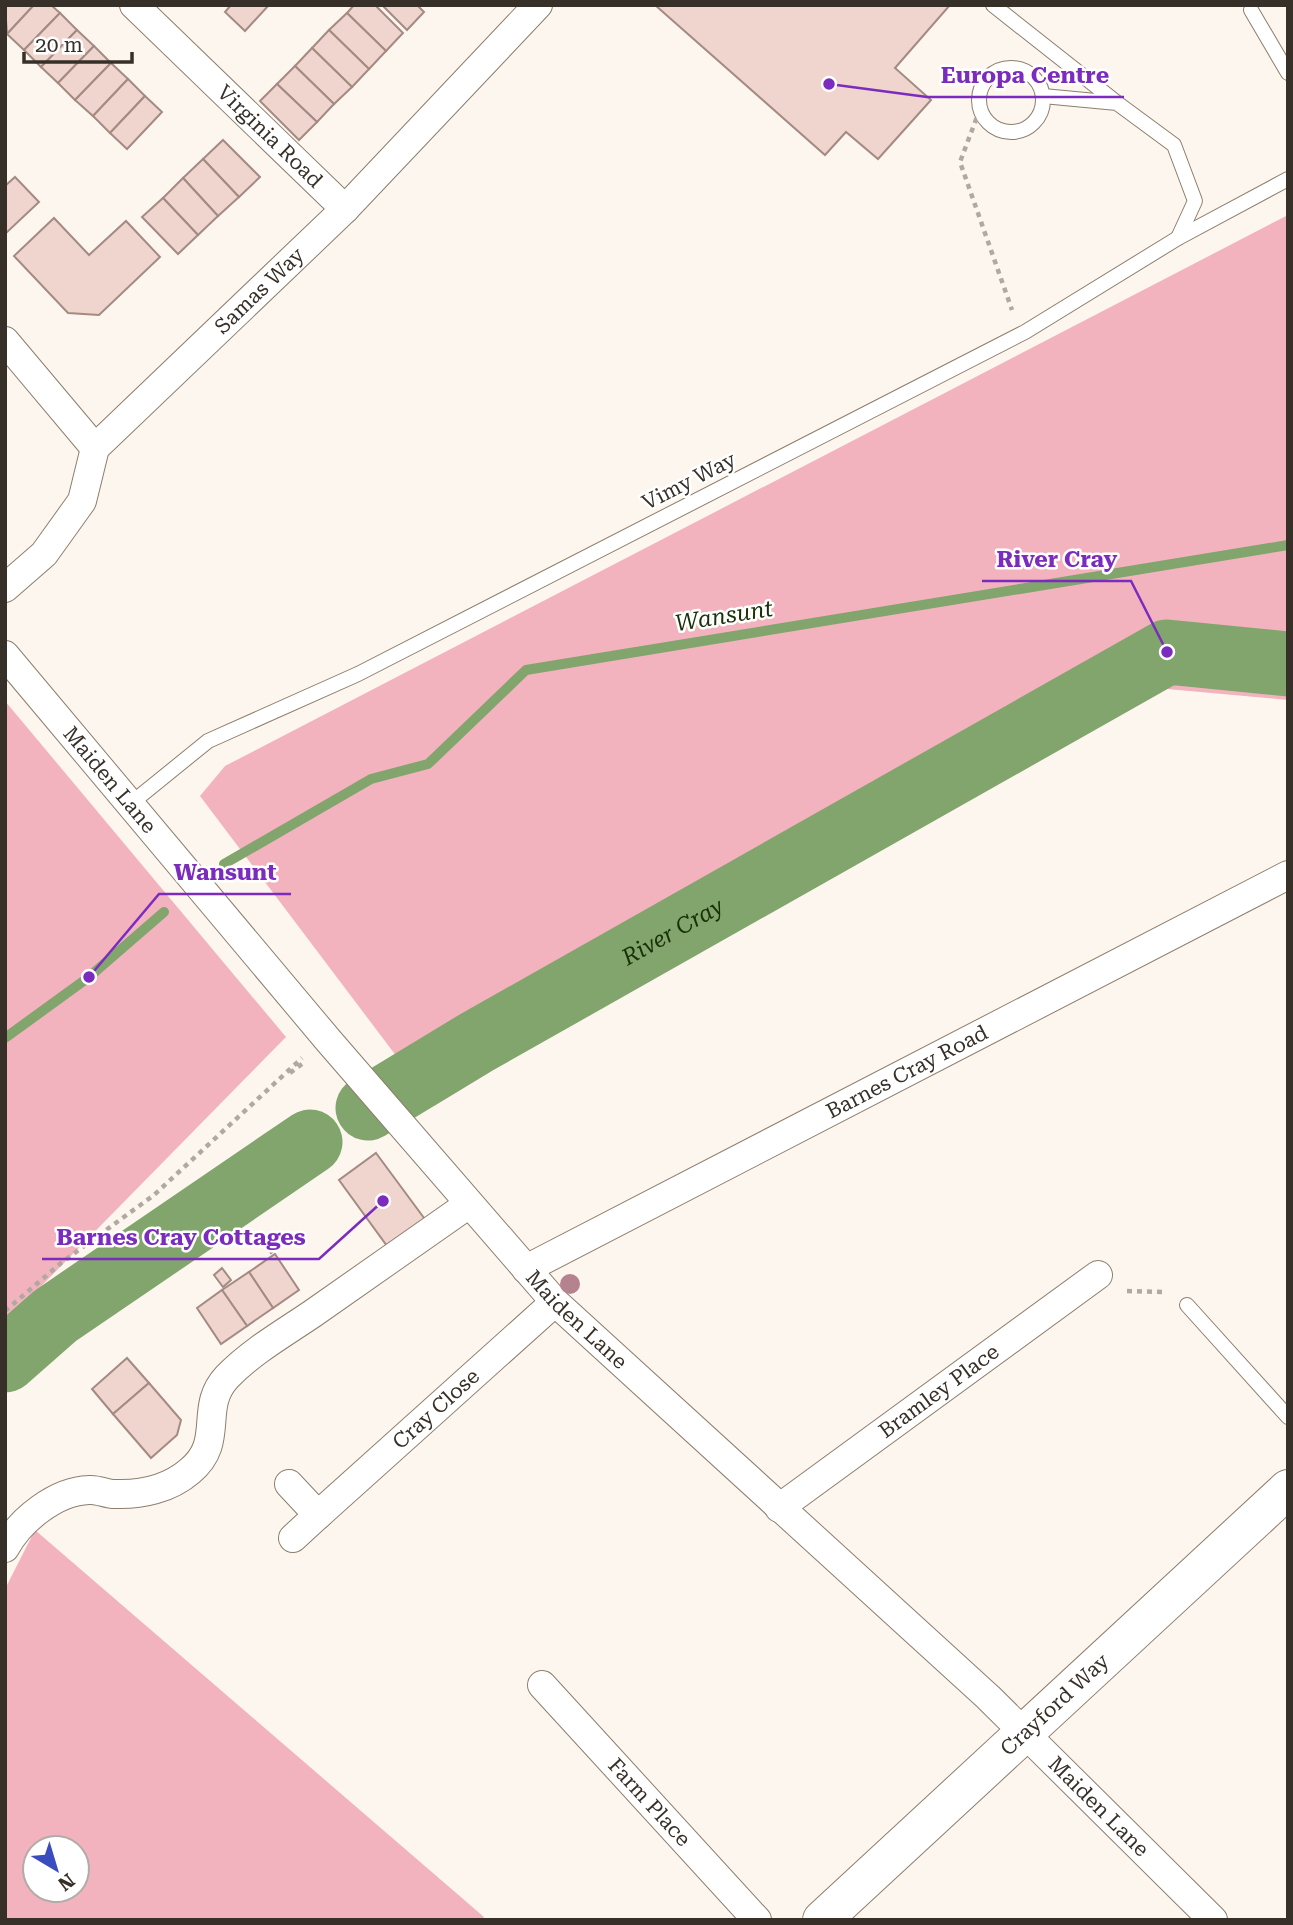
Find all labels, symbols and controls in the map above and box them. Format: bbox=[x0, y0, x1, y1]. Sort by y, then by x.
scale bar bbox=[24, 21, 133, 65]
text: 20 m bbox=[35, 33, 83, 57]
callout: Europa Centre bbox=[927, 53, 1124, 97]
text: Europa Centre bbox=[941, 62, 1109, 89]
street label: Virginia Road bbox=[212, 80, 328, 193]
street label: Samas Way bbox=[210, 242, 309, 339]
street label: Vimy Way bbox=[638, 447, 740, 515]
callout: River Cray bbox=[982, 537, 1131, 581]
text: River Cray bbox=[996, 546, 1118, 573]
water label: Wansunt bbox=[673, 595, 775, 637]
street label: Maiden Lane bbox=[58, 722, 161, 838]
callout: Wansunt bbox=[159, 850, 291, 894]
text: Wansunt bbox=[173, 859, 277, 886]
water label: River Cray bbox=[616, 892, 729, 971]
street label: Barnes Cray Road bbox=[822, 1020, 992, 1124]
callout: Barnes Cray Cottages bbox=[42, 1215, 319, 1259]
text: Barnes Cray Cottages bbox=[56, 1224, 306, 1251]
street label: Maiden Lane bbox=[521, 1265, 632, 1374]
street label: Bramley Place bbox=[874, 1339, 1004, 1443]
street label: Cray Close bbox=[388, 1364, 484, 1454]
street label: Crayford Way bbox=[996, 1648, 1114, 1761]
street label: Maiden Lane bbox=[1043, 1752, 1154, 1861]
street label: Farm Place bbox=[603, 1753, 695, 1851]
north arrow bbox=[21, 1834, 91, 1904]
text: N bbox=[53, 1868, 79, 1896]

